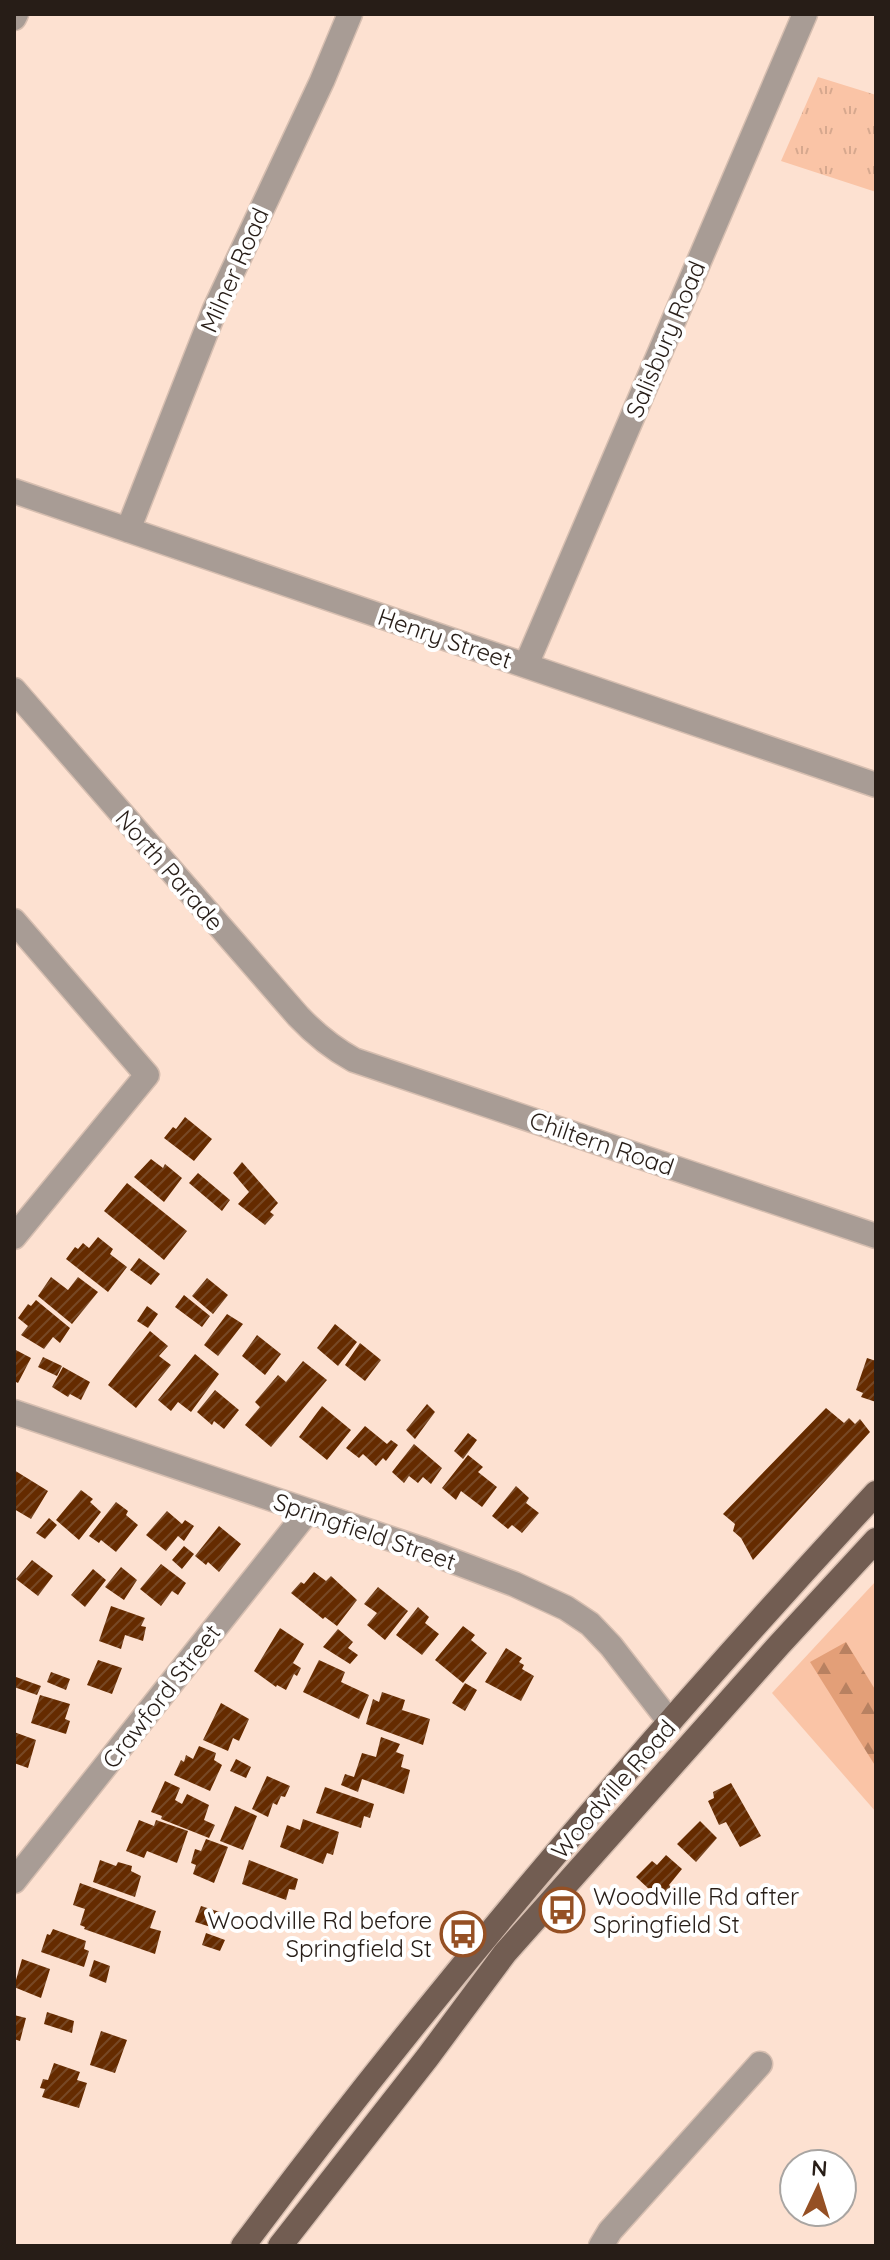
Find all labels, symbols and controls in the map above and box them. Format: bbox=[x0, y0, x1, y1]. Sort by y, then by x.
street label: Milner Road bbox=[193, 203, 275, 337]
street label: Salisbury Road bbox=[619, 256, 711, 422]
street label: Henry Street bbox=[374, 601, 516, 675]
street label: North Parade bbox=[110, 804, 230, 936]
street label: Chiltern Road bbox=[526, 1104, 678, 1182]
street label: Springfield Street bbox=[270, 1486, 460, 1576]
street label: Crawford Street bbox=[95, 1618, 227, 1774]
street label: Woodville Road bbox=[544, 1713, 682, 1865]
place label: Woodville Rd after Springfield St bbox=[593, 1881, 799, 1939]
bus stop icon: Woodville Rd after Springfield St bbox=[538, 1886, 586, 1934]
place label: Woodville Rd before Springfield St bbox=[207, 1905, 432, 1963]
bus stop icon: Woodville Rd before Springfield St bbox=[439, 1910, 487, 1958]
north arrow bbox=[778, 2148, 858, 2228]
text: N bbox=[810, 2154, 828, 2183]

